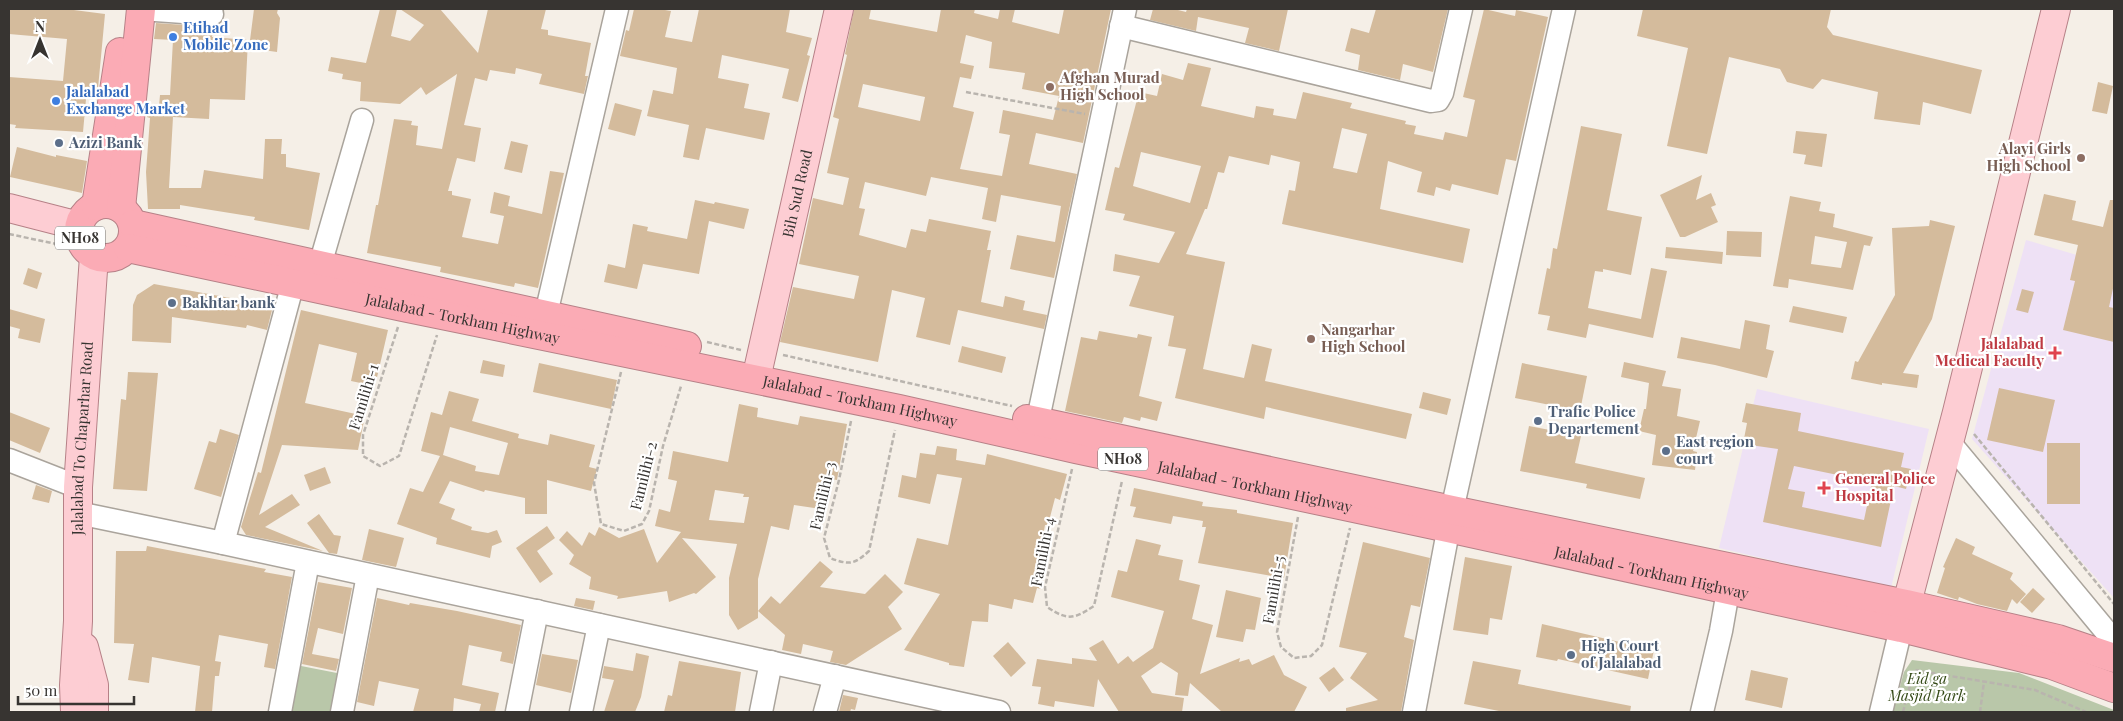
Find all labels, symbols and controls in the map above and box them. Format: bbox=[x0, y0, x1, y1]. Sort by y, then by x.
north arrow bbox=[15, 15, 65, 65]
text: N bbox=[35, 17, 45, 36]
place label: Etihad Mobile Zone bbox=[183, 17, 269, 54]
marker: Etihad Mobile Zone bbox=[167, 31, 179, 43]
place label: Afghan Murad High School bbox=[1059, 67, 1160, 104]
place label: Jalalabad Exchange Market bbox=[65, 81, 186, 118]
marker: Afghan Murad High School bbox=[1044, 81, 1056, 93]
marker: Jalalabad Exchange Market bbox=[50, 95, 62, 107]
place label: Azizi Bank bbox=[68, 132, 142, 152]
marker: Azizi Bank bbox=[53, 137, 65, 149]
place label: Alayi Girls High School bbox=[1987, 138, 2071, 175]
street label: Bih Sud Road bbox=[777, 147, 816, 239]
marker: Alayi Girls High School bbox=[2075, 152, 2087, 164]
road number: NH08 bbox=[55, 227, 105, 250]
street label: Jalalabad - Torkham Highway bbox=[363, 288, 562, 348]
place label: Bakhtar bank bbox=[182, 292, 275, 312]
marker: Bakhtar bank bbox=[166, 297, 178, 309]
place label: Nangarhar High School bbox=[1321, 319, 1406, 356]
marker: Nangarhar High School bbox=[1305, 333, 1317, 345]
place label: Jalalabad Medical Faculty bbox=[1935, 333, 2044, 370]
street label: Jalalabad To Chaparhar Road bbox=[67, 340, 97, 536]
marker: Jalalabad Medical Faculty bbox=[2048, 346, 2062, 360]
street label: Familihi-1 bbox=[344, 361, 383, 432]
street label: Jalalabad - Torkham Highway bbox=[760, 370, 960, 431]
place label: Trafic Police Departement bbox=[1548, 401, 1640, 438]
marker: Trafic Police Departement bbox=[1532, 415, 1544, 427]
place label: East region court bbox=[1676, 431, 1755, 468]
street label: Familihi-2 bbox=[625, 439, 661, 512]
marker: East region court bbox=[1660, 445, 1672, 457]
road number: NH08 bbox=[1098, 448, 1148, 470]
street label: Jalalabad - Torkham Highway bbox=[1155, 455, 1355, 516]
street label: Familihi-3 bbox=[804, 459, 840, 532]
place label: General Police Hospital bbox=[1835, 468, 1936, 505]
marker: General Police Hospital bbox=[1817, 481, 1831, 495]
street label: Familihi-4 bbox=[1026, 515, 1059, 588]
street label: Jalalabad - Torkham Highway bbox=[1552, 541, 1751, 603]
street label: Familihi-5 bbox=[1257, 554, 1289, 626]
place label: High Court of Jalalabad bbox=[1581, 635, 1662, 672]
marker: High Court of Jalalabad bbox=[1565, 649, 1577, 661]
park label: Eid ga Masjid Park bbox=[1887, 668, 1966, 705]
scale bar bbox=[18, 674, 134, 706]
text: 50 m bbox=[25, 680, 58, 700]

